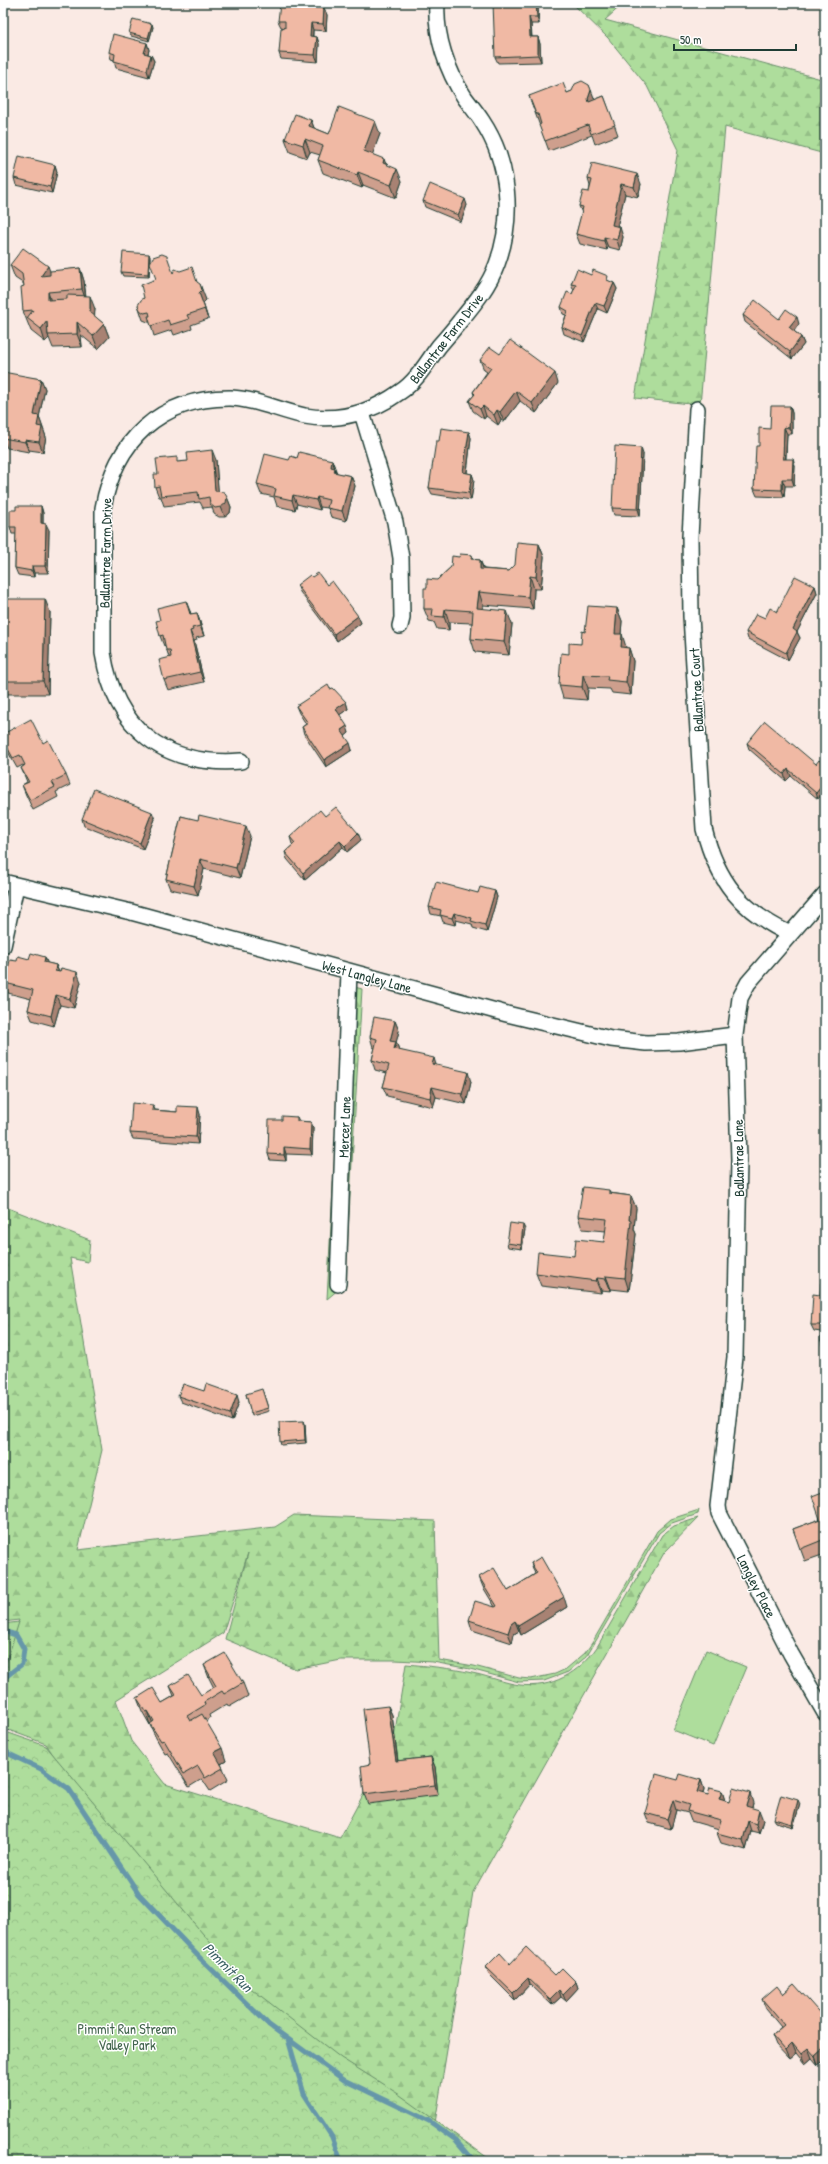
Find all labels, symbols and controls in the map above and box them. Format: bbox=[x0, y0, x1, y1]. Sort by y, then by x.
scale bar bbox=[674, 26, 796, 52]
text: 50 m bbox=[680, 31, 701, 48]
street label: Ballantrae Farm Drive bbox=[405, 288, 488, 387]
street label: Ballantrae Farm Drive bbox=[95, 497, 115, 608]
street label: Ballantrae Court bbox=[684, 647, 708, 732]
street label: West Langley Lane bbox=[320, 955, 414, 998]
street label: Mercer Lane bbox=[333, 1096, 355, 1158]
street label: Ballantrae Lane bbox=[728, 1119, 748, 1197]
street label: Langley Place bbox=[732, 1551, 781, 1622]
water label: Pimmit Run bbox=[198, 1937, 258, 1997]
park label: Pimmit Run Stream Valley Park bbox=[78, 2019, 176, 2055]

